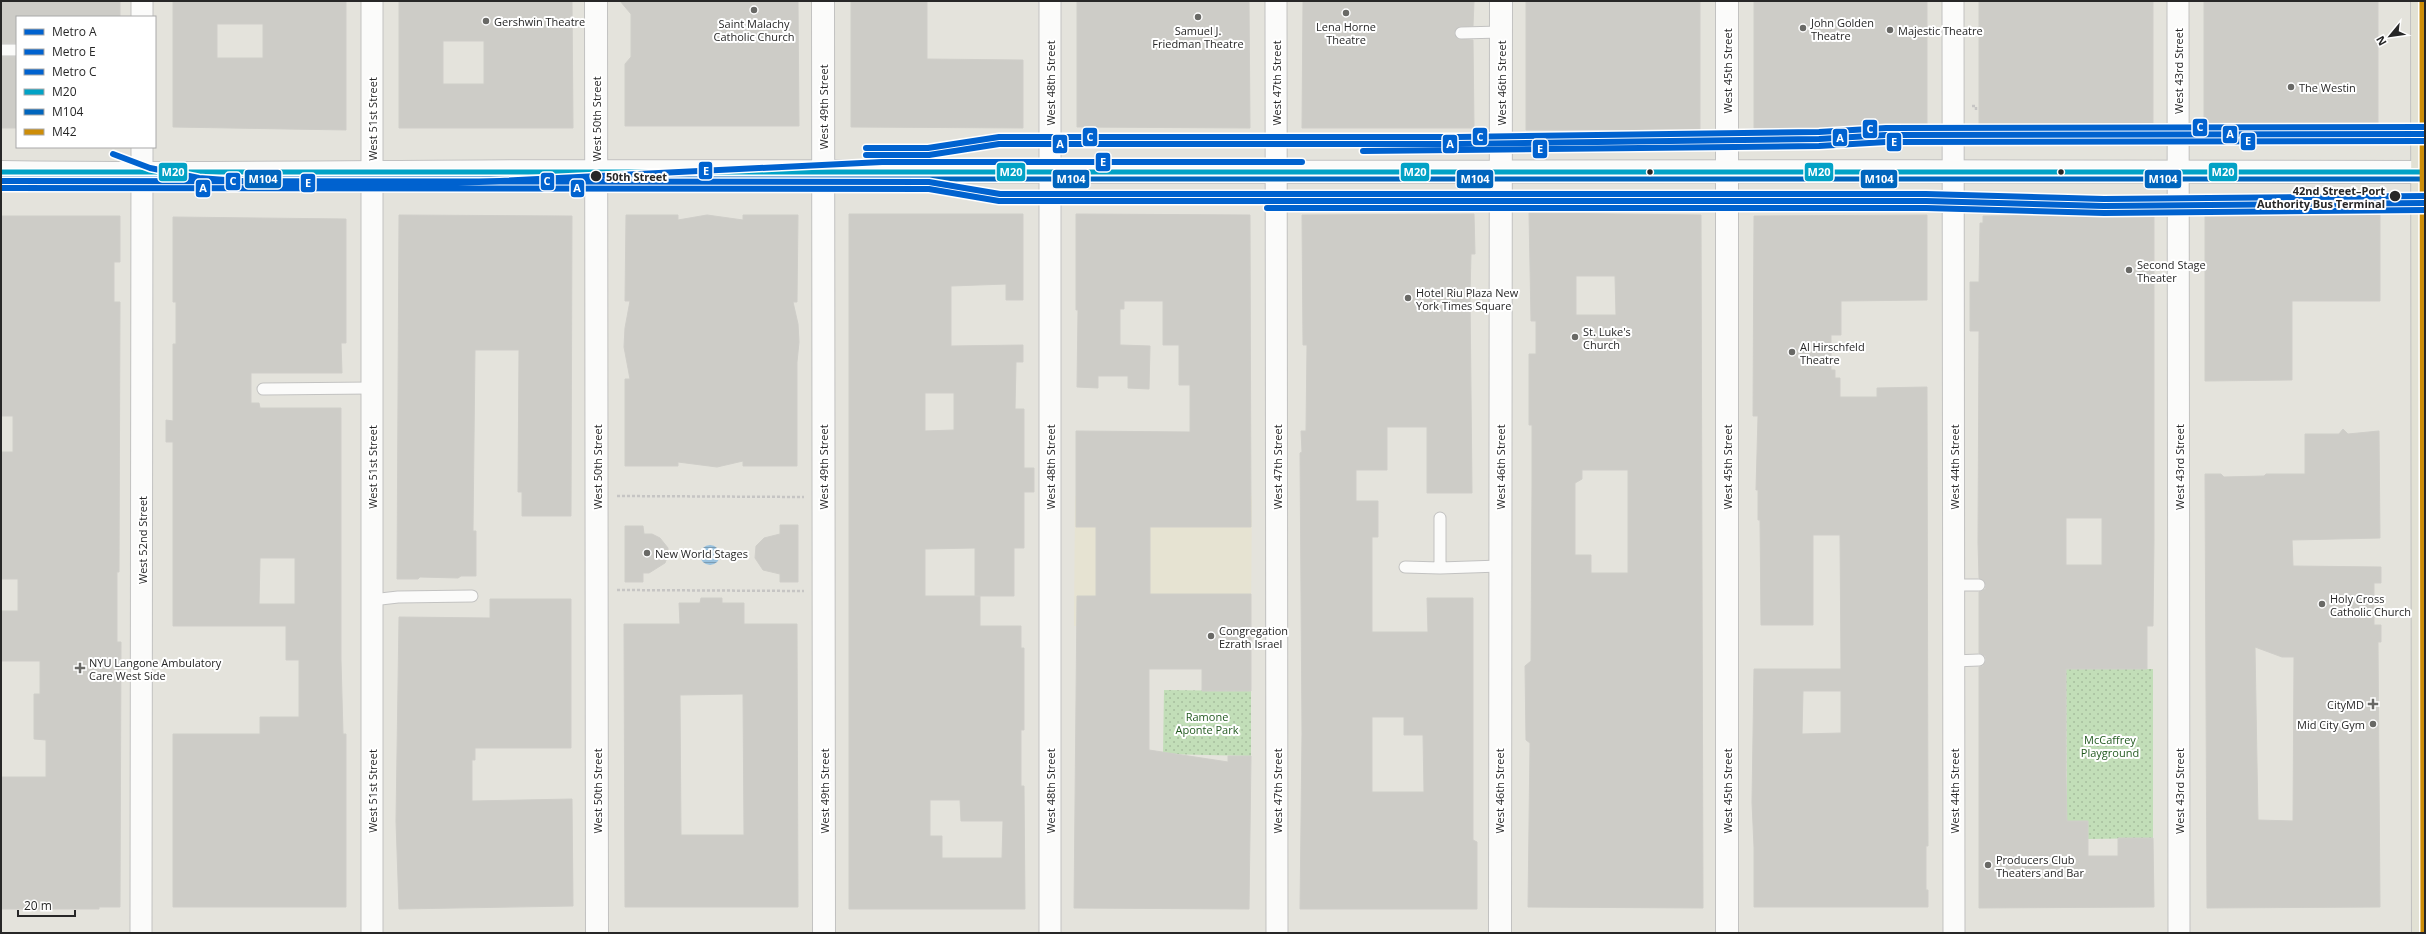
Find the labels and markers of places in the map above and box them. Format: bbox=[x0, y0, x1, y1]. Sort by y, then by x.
marker: Saint Malachy Catholic Church bbox=[749, 5, 759, 15]
marker: Lena Horne Theatre bbox=[1341, 8, 1351, 18]
marker: Samuel J. Friedman Theatre bbox=[1193, 12, 1203, 22]
place label: Gershwin Theatre bbox=[494, 14, 585, 29]
place label: John Golden Theatre bbox=[1810, 15, 1874, 43]
marker: Gershwin Theatre bbox=[481, 16, 491, 26]
place label: Saint Malachy Catholic Church bbox=[714, 16, 794, 44]
place label: Lena Horne Theatre bbox=[1316, 19, 1376, 47]
place label: Samuel J. Friedman Theatre bbox=[1152, 23, 1244, 51]
marker: John Golden Theatre bbox=[1798, 23, 1808, 33]
place label: Majestic Theatre bbox=[1898, 23, 1983, 38]
marker: Majestic Theatre bbox=[1885, 25, 1895, 35]
place label: The Westin bbox=[2299, 80, 2356, 95]
marker: The Westin bbox=[2286, 82, 2296, 92]
unlabelled marker bbox=[1645, 167, 1655, 177]
unlabelled marker bbox=[2056, 167, 2066, 177]
marker: 50th Street bbox=[589, 169, 603, 183]
place label: 50th Street bbox=[606, 169, 667, 184]
place label: 42nd Street–Port Authority Bus Terminal bbox=[2257, 183, 2385, 211]
marker: 42nd Street–Port Authority Bus Terminal bbox=[2388, 189, 2402, 203]
place label: Second Stage Theater bbox=[2137, 257, 2206, 285]
marker: Second Stage Theater bbox=[2124, 265, 2134, 275]
place label: Hotel Riu Plaza New York Times Square bbox=[1416, 285, 1519, 313]
marker: Hotel Riu Plaza New York Times Square bbox=[1403, 293, 1413, 303]
place label: St. Luke's Church bbox=[1583, 324, 1631, 352]
marker: St. Luke's Church bbox=[1570, 332, 1580, 342]
place label: Al Hirschfeld Theatre bbox=[1800, 339, 1865, 367]
marker: Al Hirschfeld Theatre bbox=[1787, 347, 1797, 357]
place label: New World Stages bbox=[655, 546, 748, 561]
marker: New World Stages bbox=[642, 548, 652, 558]
place label: Holy Cross Catholic Church bbox=[2330, 591, 2411, 619]
marker: Holy Cross Catholic Church bbox=[2317, 599, 2327, 609]
place label: Congregation Ezrath Israel bbox=[1219, 623, 1288, 651]
marker: Congregation Ezrath Israel bbox=[1206, 631, 1216, 641]
place label: NYU Langone Ambulatory Care West Side bbox=[89, 655, 222, 683]
marker: NYU Langone Ambulatory Care West Side bbox=[74, 662, 86, 674]
place label: CityMD bbox=[2327, 697, 2364, 712]
marker: CityMD bbox=[2367, 698, 2379, 710]
place label: Mid City Gym bbox=[2297, 717, 2365, 732]
marker: Mid City Gym bbox=[2368, 719, 2378, 729]
place label: Producers Club Theaters and Bar bbox=[1996, 852, 2084, 880]
marker: Producers Club Theaters and Bar bbox=[1983, 860, 1993, 870]

